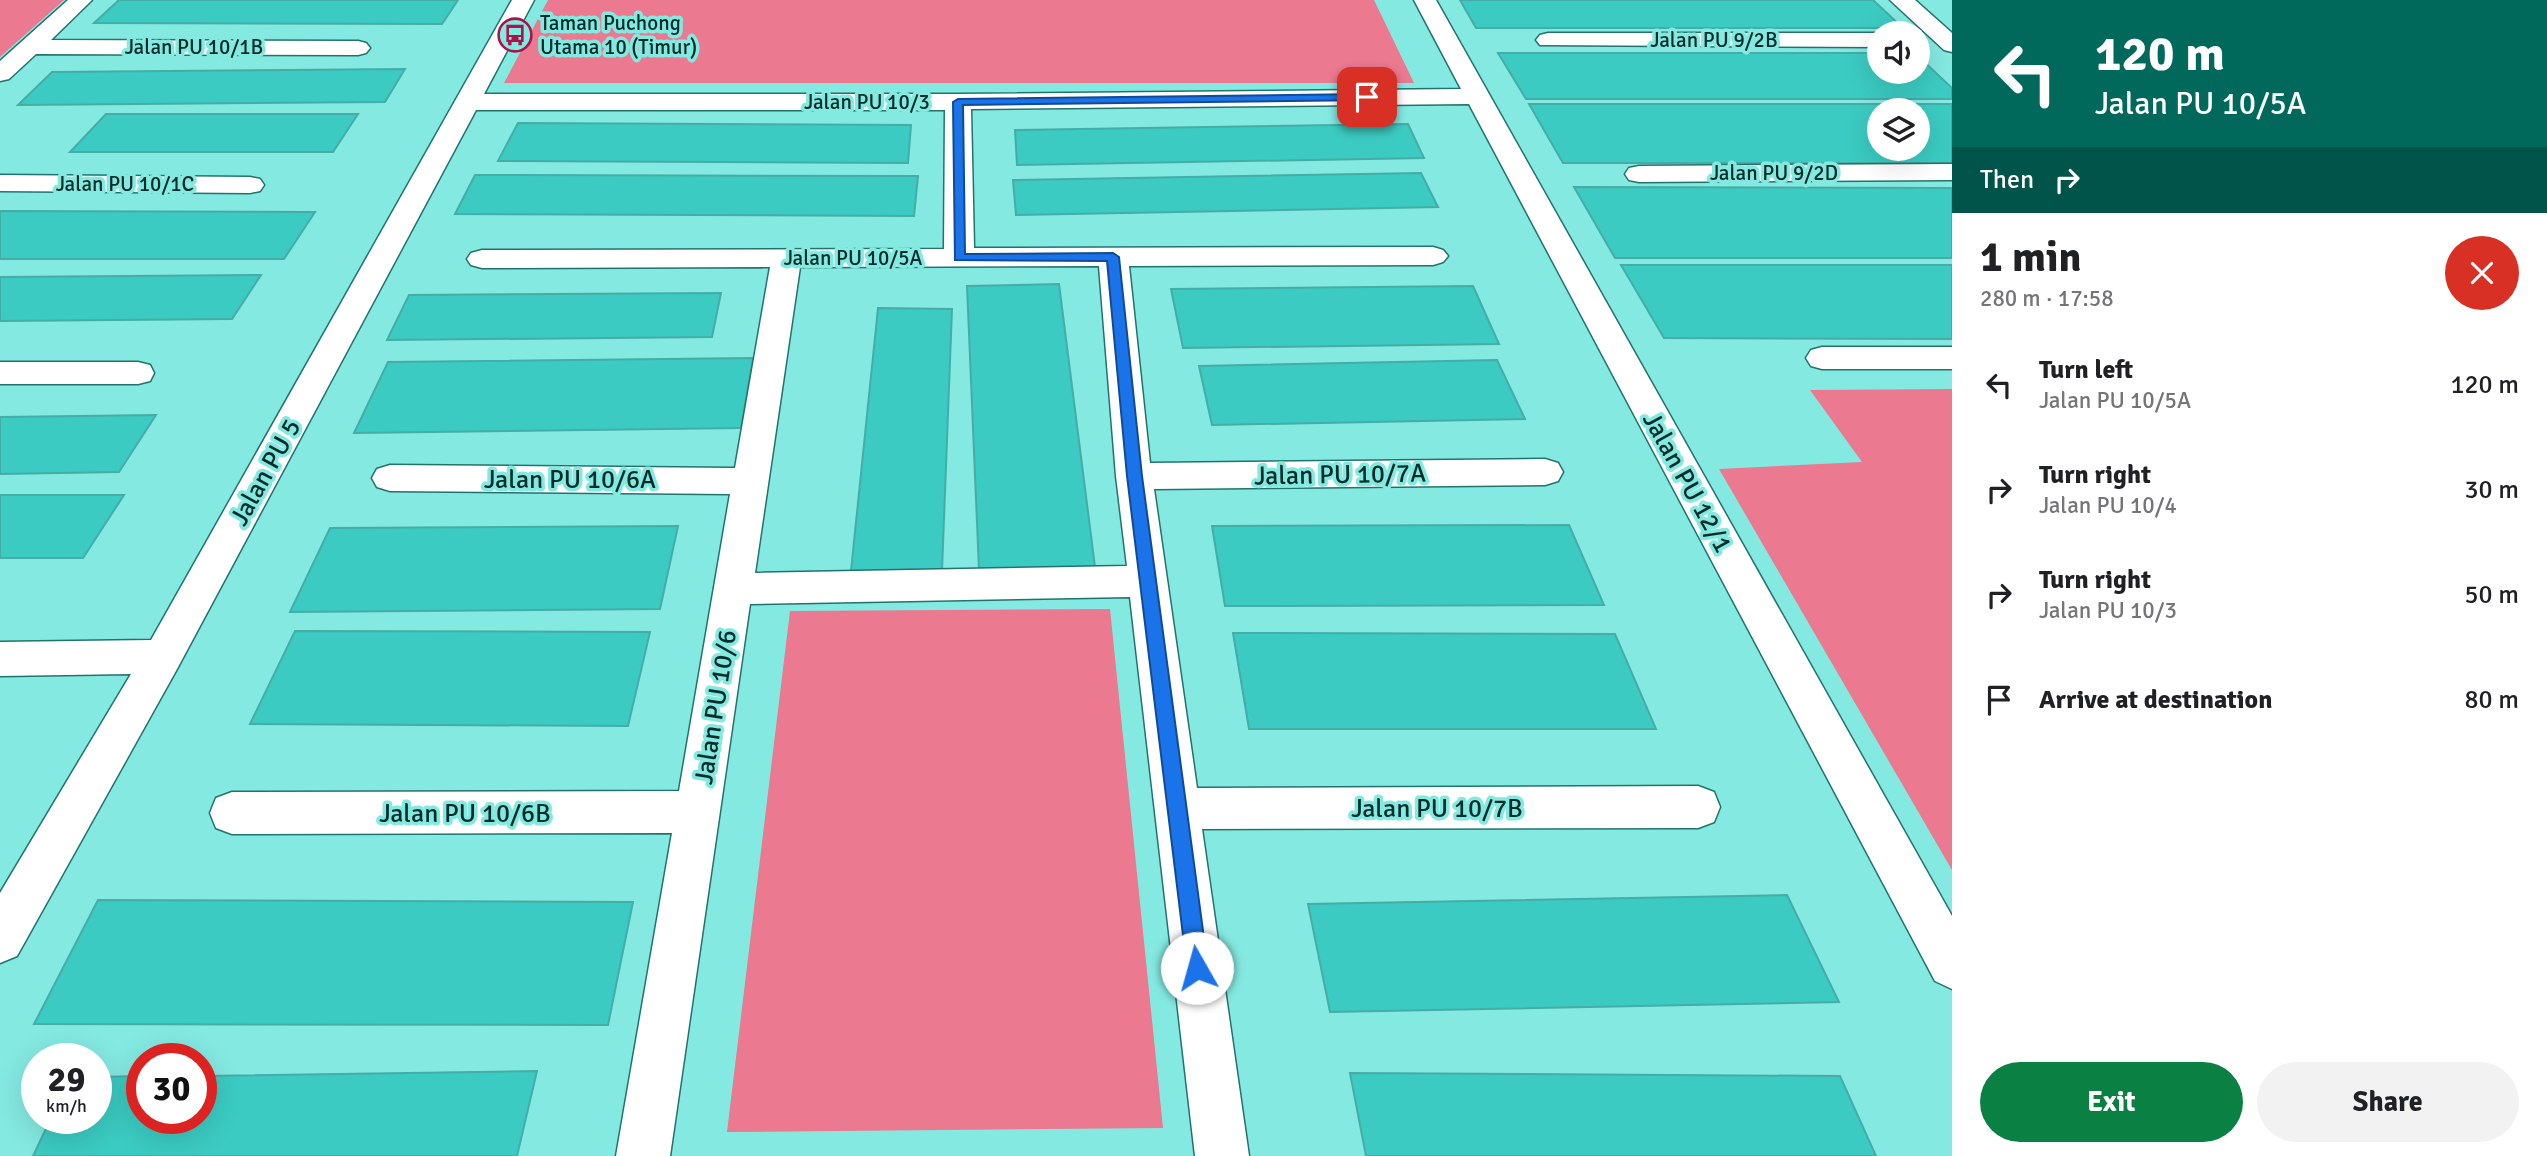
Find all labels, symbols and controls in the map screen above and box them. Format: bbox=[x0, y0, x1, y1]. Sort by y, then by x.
place label: Taman Puchong Utama 10 (Timur) bbox=[540, 10, 697, 60]
bus stop icon: Taman Puchong Utama 10 (Timur) bbox=[496, 16, 534, 54]
map controls bbox=[1867, 21, 1930, 161]
button: sound bbox=[1867, 21, 1930, 84]
text: 120 m bbox=[2095, 24, 2225, 84]
street label: Jalan PU 9/2B bbox=[1650, 27, 1778, 53]
icon: left bbox=[1980, 28, 2071, 119]
street label: Jalan PU 10/1B bbox=[125, 34, 263, 60]
pin bbox=[1337, 67, 1397, 127]
icon: arrive bbox=[1348, 78, 1386, 116]
text: Jalan PU 10/5A bbox=[2095, 84, 2306, 123]
street label: Jalan PU 10/3 bbox=[804, 89, 930, 115]
button: layers bbox=[1867, 98, 1930, 161]
street label: Jalan PU 9/2D bbox=[1710, 160, 1838, 186]
icon: right bbox=[2048, 161, 2086, 199]
text: Then bbox=[1980, 164, 2034, 196]
street label: Jalan PU 10/1C bbox=[56, 171, 194, 197]
text: 1 min bbox=[1980, 232, 2081, 283]
button: close bbox=[2445, 236, 2519, 310]
street label: Jalan PU 10/5A bbox=[784, 245, 923, 271]
text: 280 m · 17:58 bbox=[1980, 284, 2114, 313]
text: Turn left bbox=[2039, 354, 2133, 386]
icon: left bbox=[1980, 366, 2018, 404]
text: 120 m bbox=[2450, 369, 2519, 401]
text: Jalan PU 10/5A bbox=[2039, 386, 2191, 415]
street label: Jalan PU 12/1 bbox=[1635, 407, 1739, 558]
street label: Jalan PU 5 bbox=[224, 414, 308, 531]
street label: Jalan PU 10/7A bbox=[1254, 458, 1426, 492]
text: Turn right bbox=[2039, 459, 2151, 491]
street label: Jalan PU 10/6A bbox=[484, 464, 656, 496]
icon: right bbox=[1980, 471, 2018, 509]
text: 30 m bbox=[2464, 474, 2519, 506]
text: Jalan PU 10/4 bbox=[2039, 491, 2177, 520]
text: Turn right bbox=[2039, 564, 2151, 596]
icon: right bbox=[1980, 576, 2018, 614]
text: 50 m bbox=[2464, 579, 2519, 611]
text: Jalan PU 10/3 bbox=[2039, 596, 2177, 625]
street label: Jalan PU 10/6 bbox=[688, 628, 744, 787]
icon: arrive bbox=[1980, 681, 2018, 719]
text: Arrive at destination bbox=[2039, 684, 2272, 716]
text: 80 m bbox=[2464, 684, 2519, 716]
street label: Jalan PU 10/7B bbox=[1351, 793, 1523, 825]
street label: Jalan PU 10/6B bbox=[379, 798, 551, 830]
position arrow bbox=[1160, 931, 1234, 1005]
speed limit sign: 30 bbox=[126, 1043, 217, 1134]
text: 29 bbox=[48, 1058, 85, 1101]
button: Exit bbox=[1980, 1062, 2243, 1142]
button: Share bbox=[2257, 1062, 2519, 1142]
text: km/h bbox=[46, 1095, 87, 1117]

